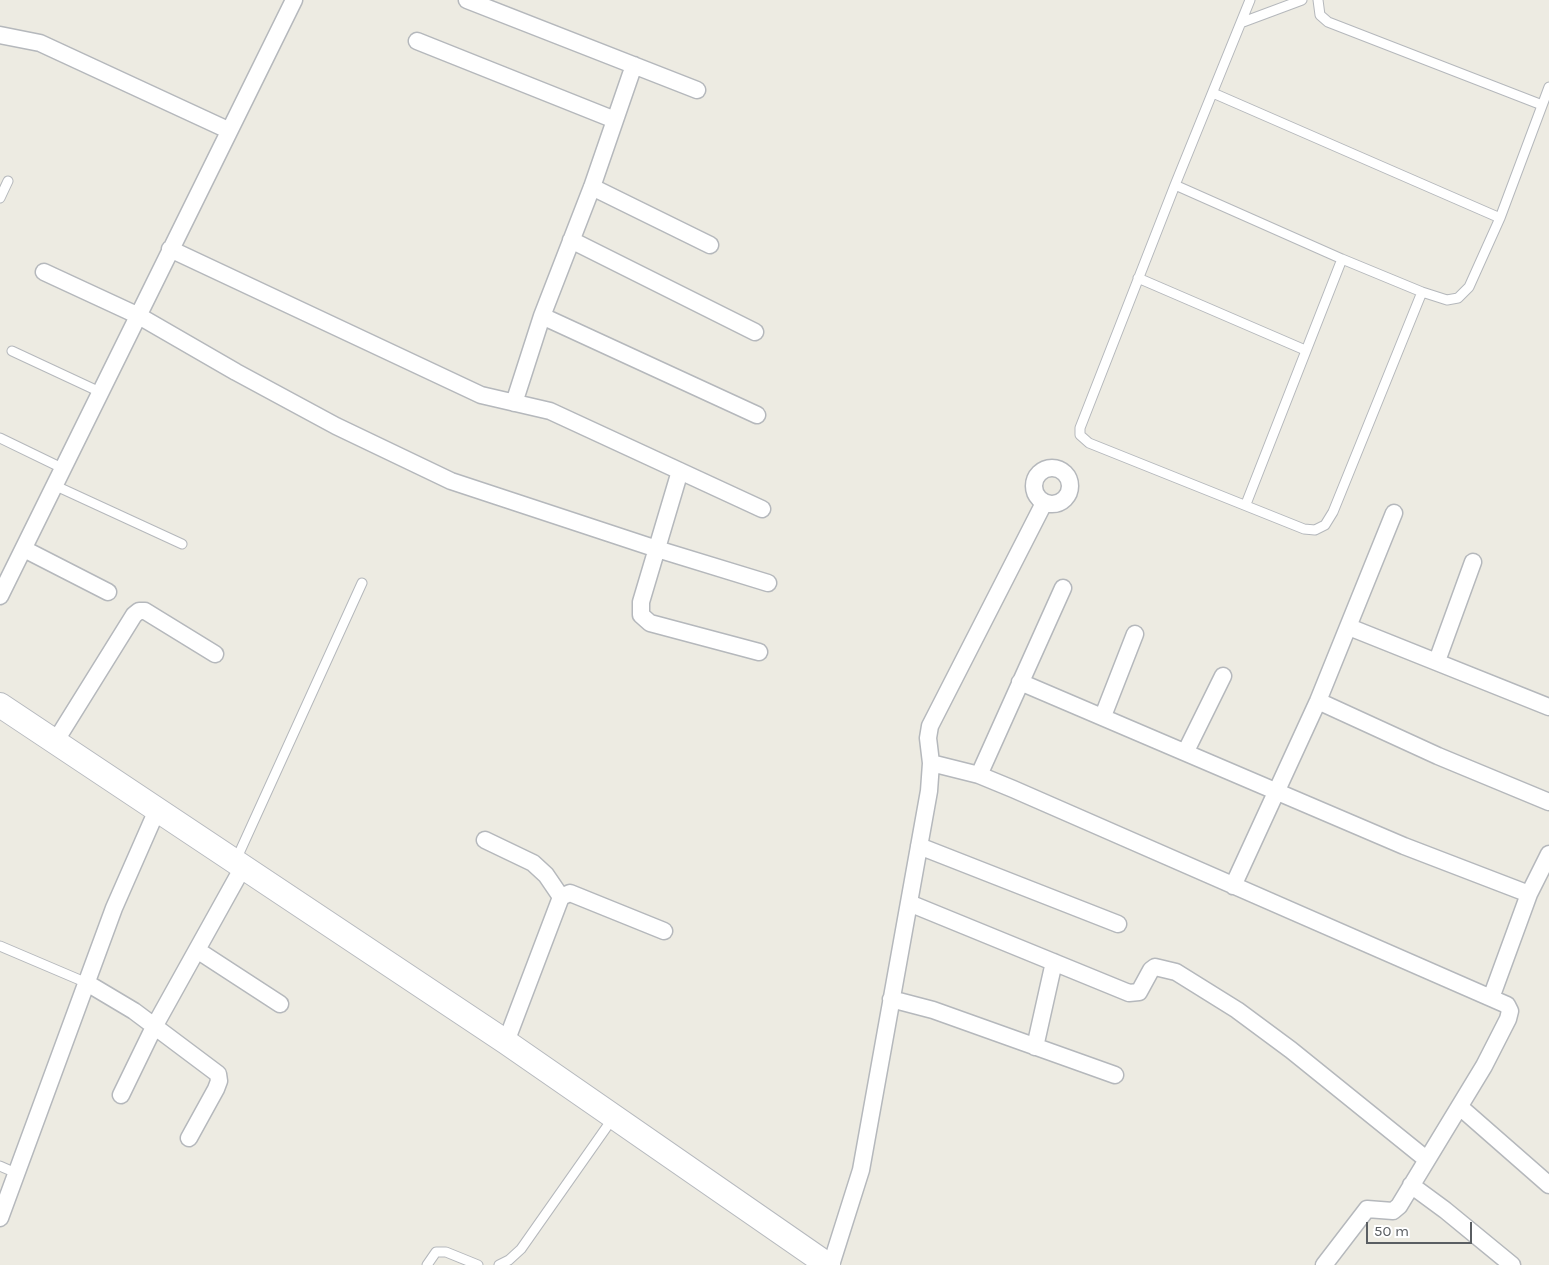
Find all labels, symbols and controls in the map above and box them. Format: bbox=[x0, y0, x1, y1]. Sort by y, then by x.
scale bar bbox=[1369, 1212, 1475, 1244]
text: 50 m bbox=[1374, 1222, 1409, 1240]

